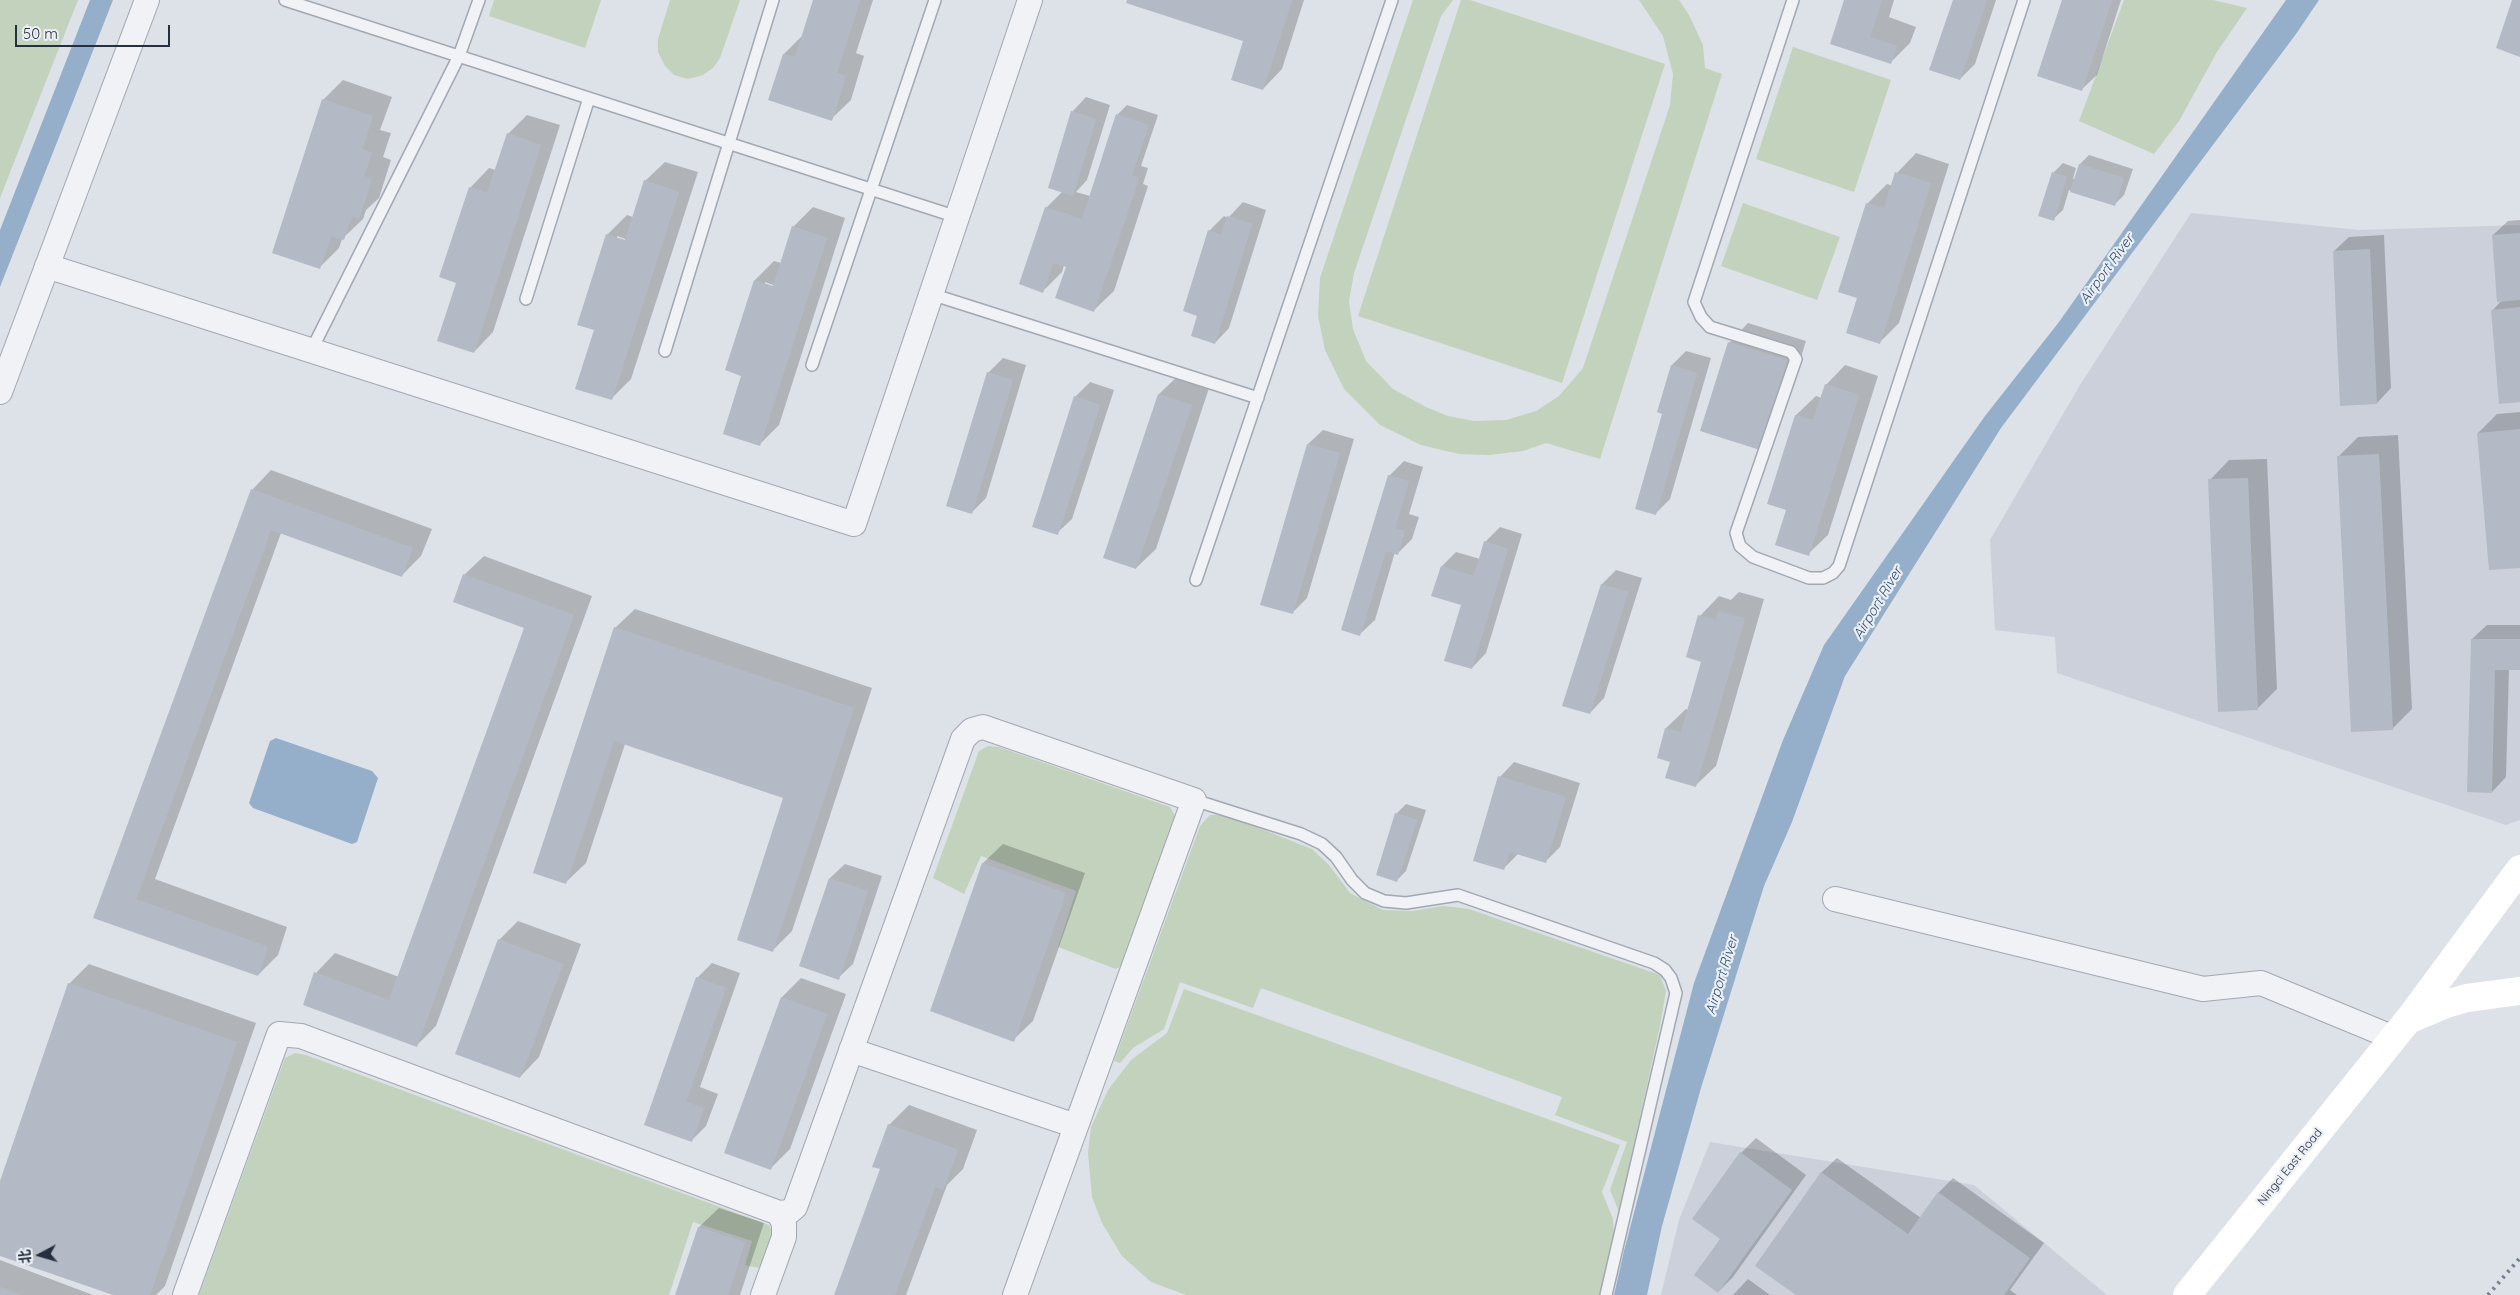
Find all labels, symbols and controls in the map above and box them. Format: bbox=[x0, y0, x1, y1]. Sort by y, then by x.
scale bar bbox=[18, 15, 172, 47]
text: 50 m bbox=[23, 24, 58, 43]
water label: Airport River bbox=[2076, 231, 2138, 307]
water label: Airport River bbox=[1850, 564, 1906, 642]
water label: Airport River bbox=[1702, 934, 1742, 1016]
street label: Ningci East Road bbox=[2255, 1126, 2325, 1208]
north arrow bbox=[15, 1230, 65, 1280]
text: 北 bbox=[15, 1249, 35, 1264]

